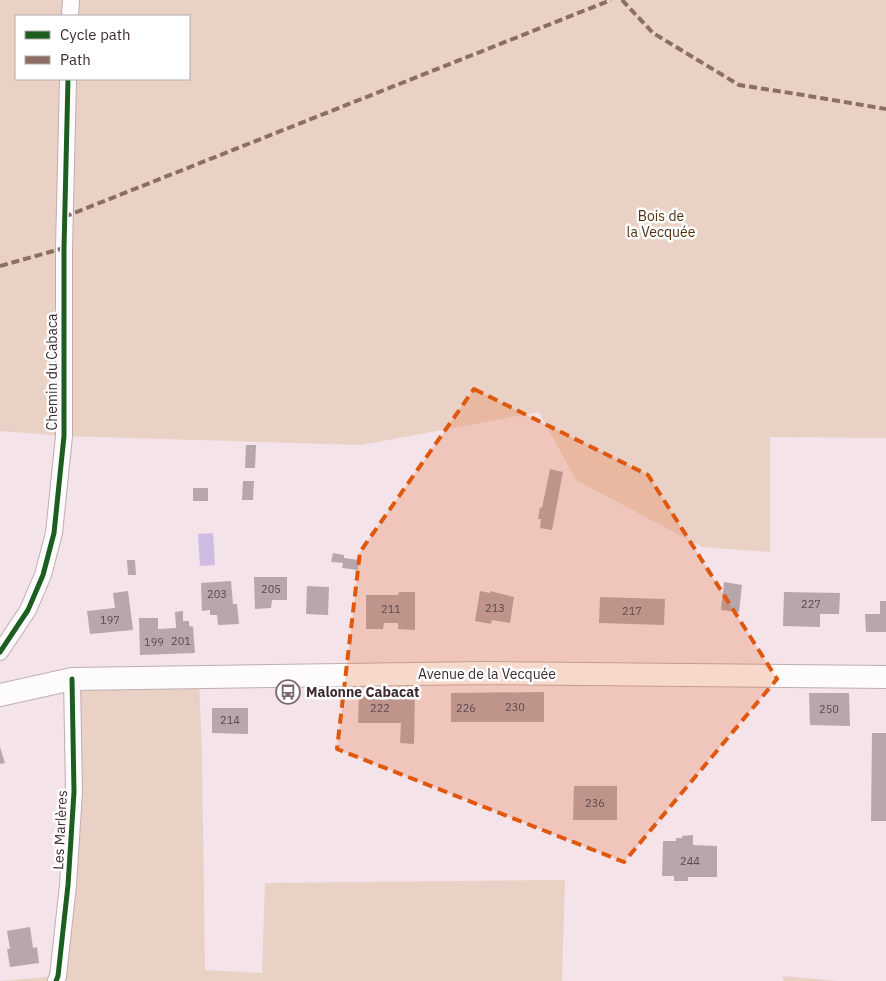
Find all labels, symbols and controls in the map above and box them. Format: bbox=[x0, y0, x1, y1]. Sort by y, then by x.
legend bbox=[15, 15, 190, 80]
text: Cycle path bbox=[60, 25, 131, 44]
text: Path bbox=[60, 50, 91, 69]
park label: Bois de la Vecquée bbox=[627, 207, 696, 241]
street label: Chemin du Cabaca bbox=[43, 313, 61, 430]
house number: 205 bbox=[261, 582, 281, 596]
house number: 203 bbox=[207, 587, 227, 601]
house number: 227 bbox=[801, 597, 821, 611]
house number: 213 bbox=[485, 601, 505, 615]
house number: 211 bbox=[381, 602, 401, 616]
house number: 217 bbox=[622, 604, 642, 618]
house number: 197 bbox=[100, 613, 120, 627]
house number: 201 bbox=[171, 634, 191, 648]
house number: 199 bbox=[144, 635, 164, 649]
street label: Avenue de la Vecquée bbox=[418, 665, 556, 683]
bus stop icon: Malonne Cabacat bbox=[275, 679, 301, 705]
place label: Malonne Cabacat bbox=[306, 683, 419, 701]
house number: 230 bbox=[505, 700, 525, 714]
house number: 222 bbox=[370, 701, 390, 715]
house number: 226 bbox=[456, 701, 476, 715]
house number: 250 bbox=[819, 702, 839, 716]
house number: 214 bbox=[220, 713, 240, 727]
street label: Les Marlères bbox=[49, 790, 71, 870]
house number: 236 bbox=[585, 796, 605, 810]
house number: 244 bbox=[680, 854, 700, 868]

